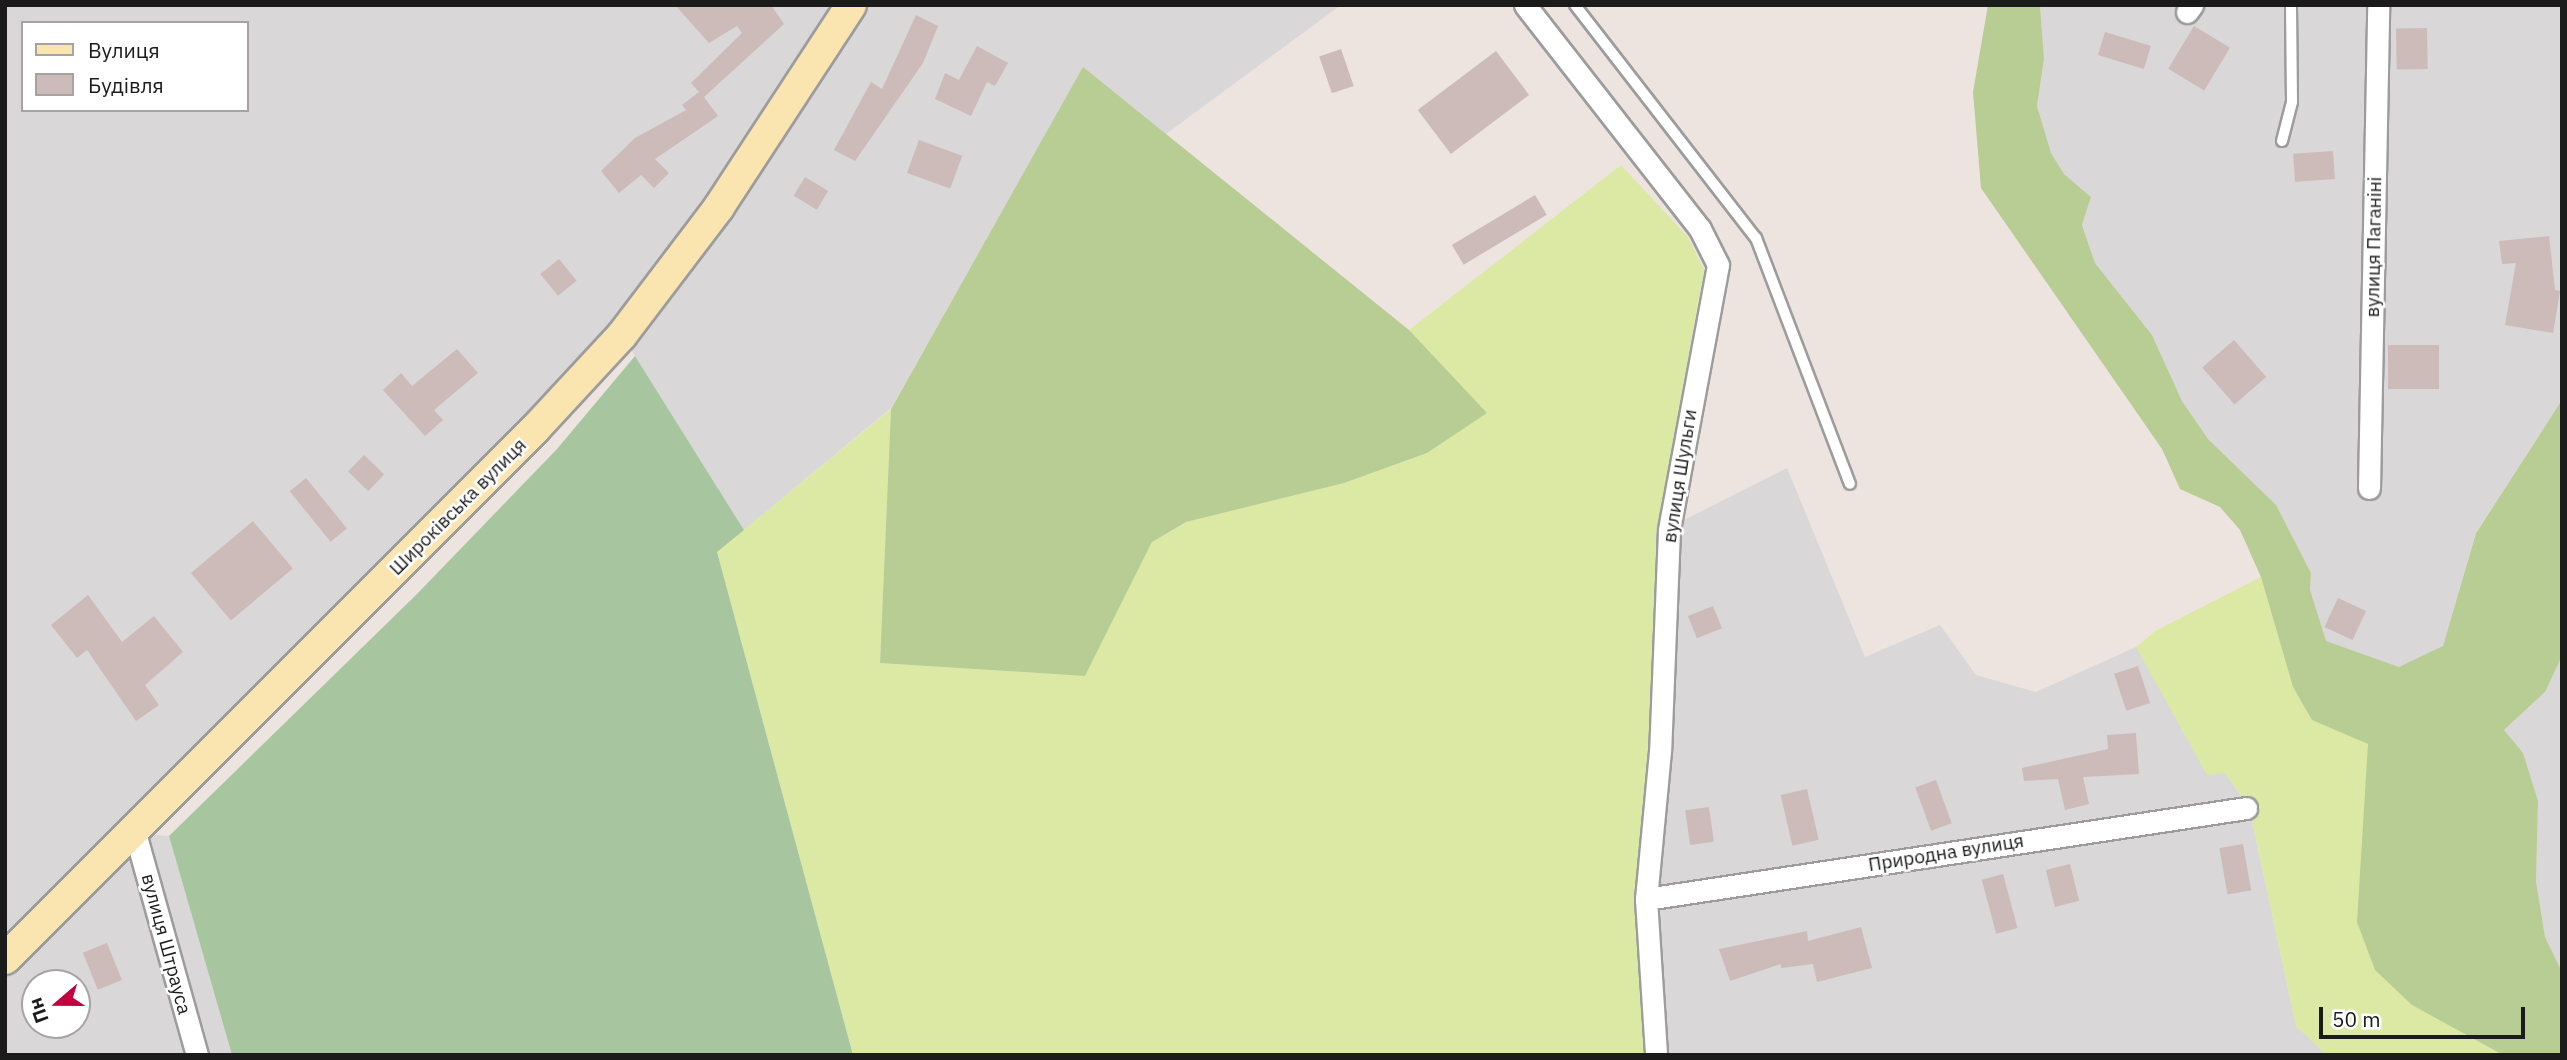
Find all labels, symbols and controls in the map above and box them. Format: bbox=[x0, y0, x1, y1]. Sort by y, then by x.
legend bbox=[21, 21, 248, 112]
text: Вулиця bbox=[88, 36, 160, 64]
text: Будівля bbox=[88, 71, 164, 99]
street label: вулиця Паганіні bbox=[2361, 176, 2387, 318]
street label: вулиця Шульги bbox=[1658, 408, 1702, 544]
street label: Широківська вулиця bbox=[385, 434, 531, 580]
street label: Природна вулиця bbox=[1867, 829, 2025, 877]
street label: вулиця Штрауса bbox=[136, 871, 196, 1017]
north arrow bbox=[21, 969, 91, 1039]
scale bar bbox=[2322, 993, 2528, 1038]
text: Пн bbox=[23, 995, 54, 1026]
text: 50 m bbox=[2332, 1005, 2381, 1033]

